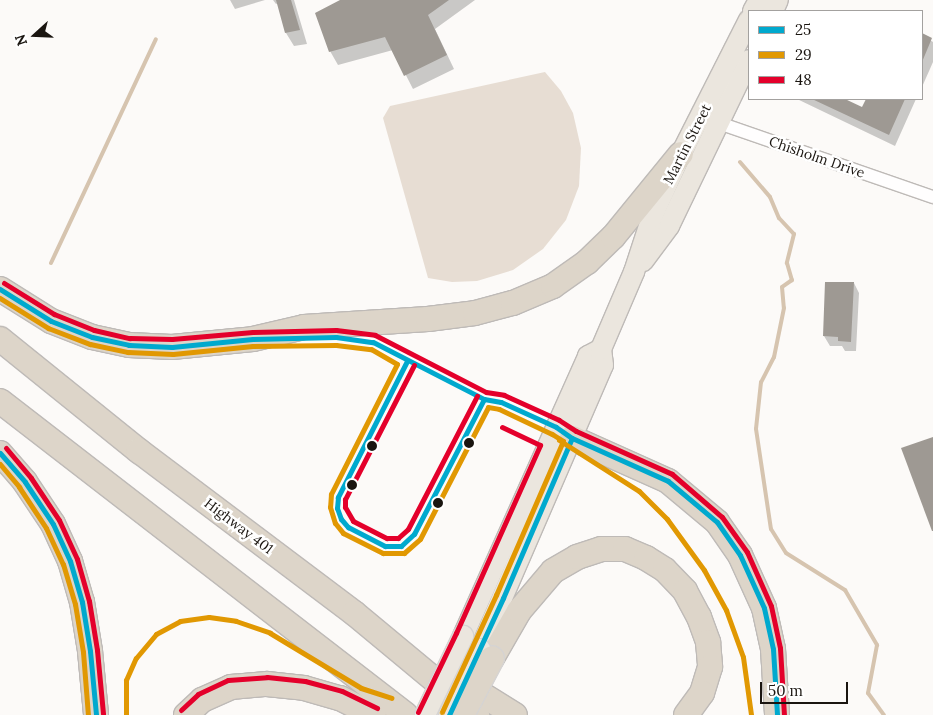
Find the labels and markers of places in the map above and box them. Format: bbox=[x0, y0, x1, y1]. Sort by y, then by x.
unlabelled marker bbox=[464, 438, 474, 448]
unlabelled marker bbox=[367, 441, 377, 451]
unlabelled marker bbox=[347, 480, 357, 490]
unlabelled marker bbox=[433, 498, 443, 508]

